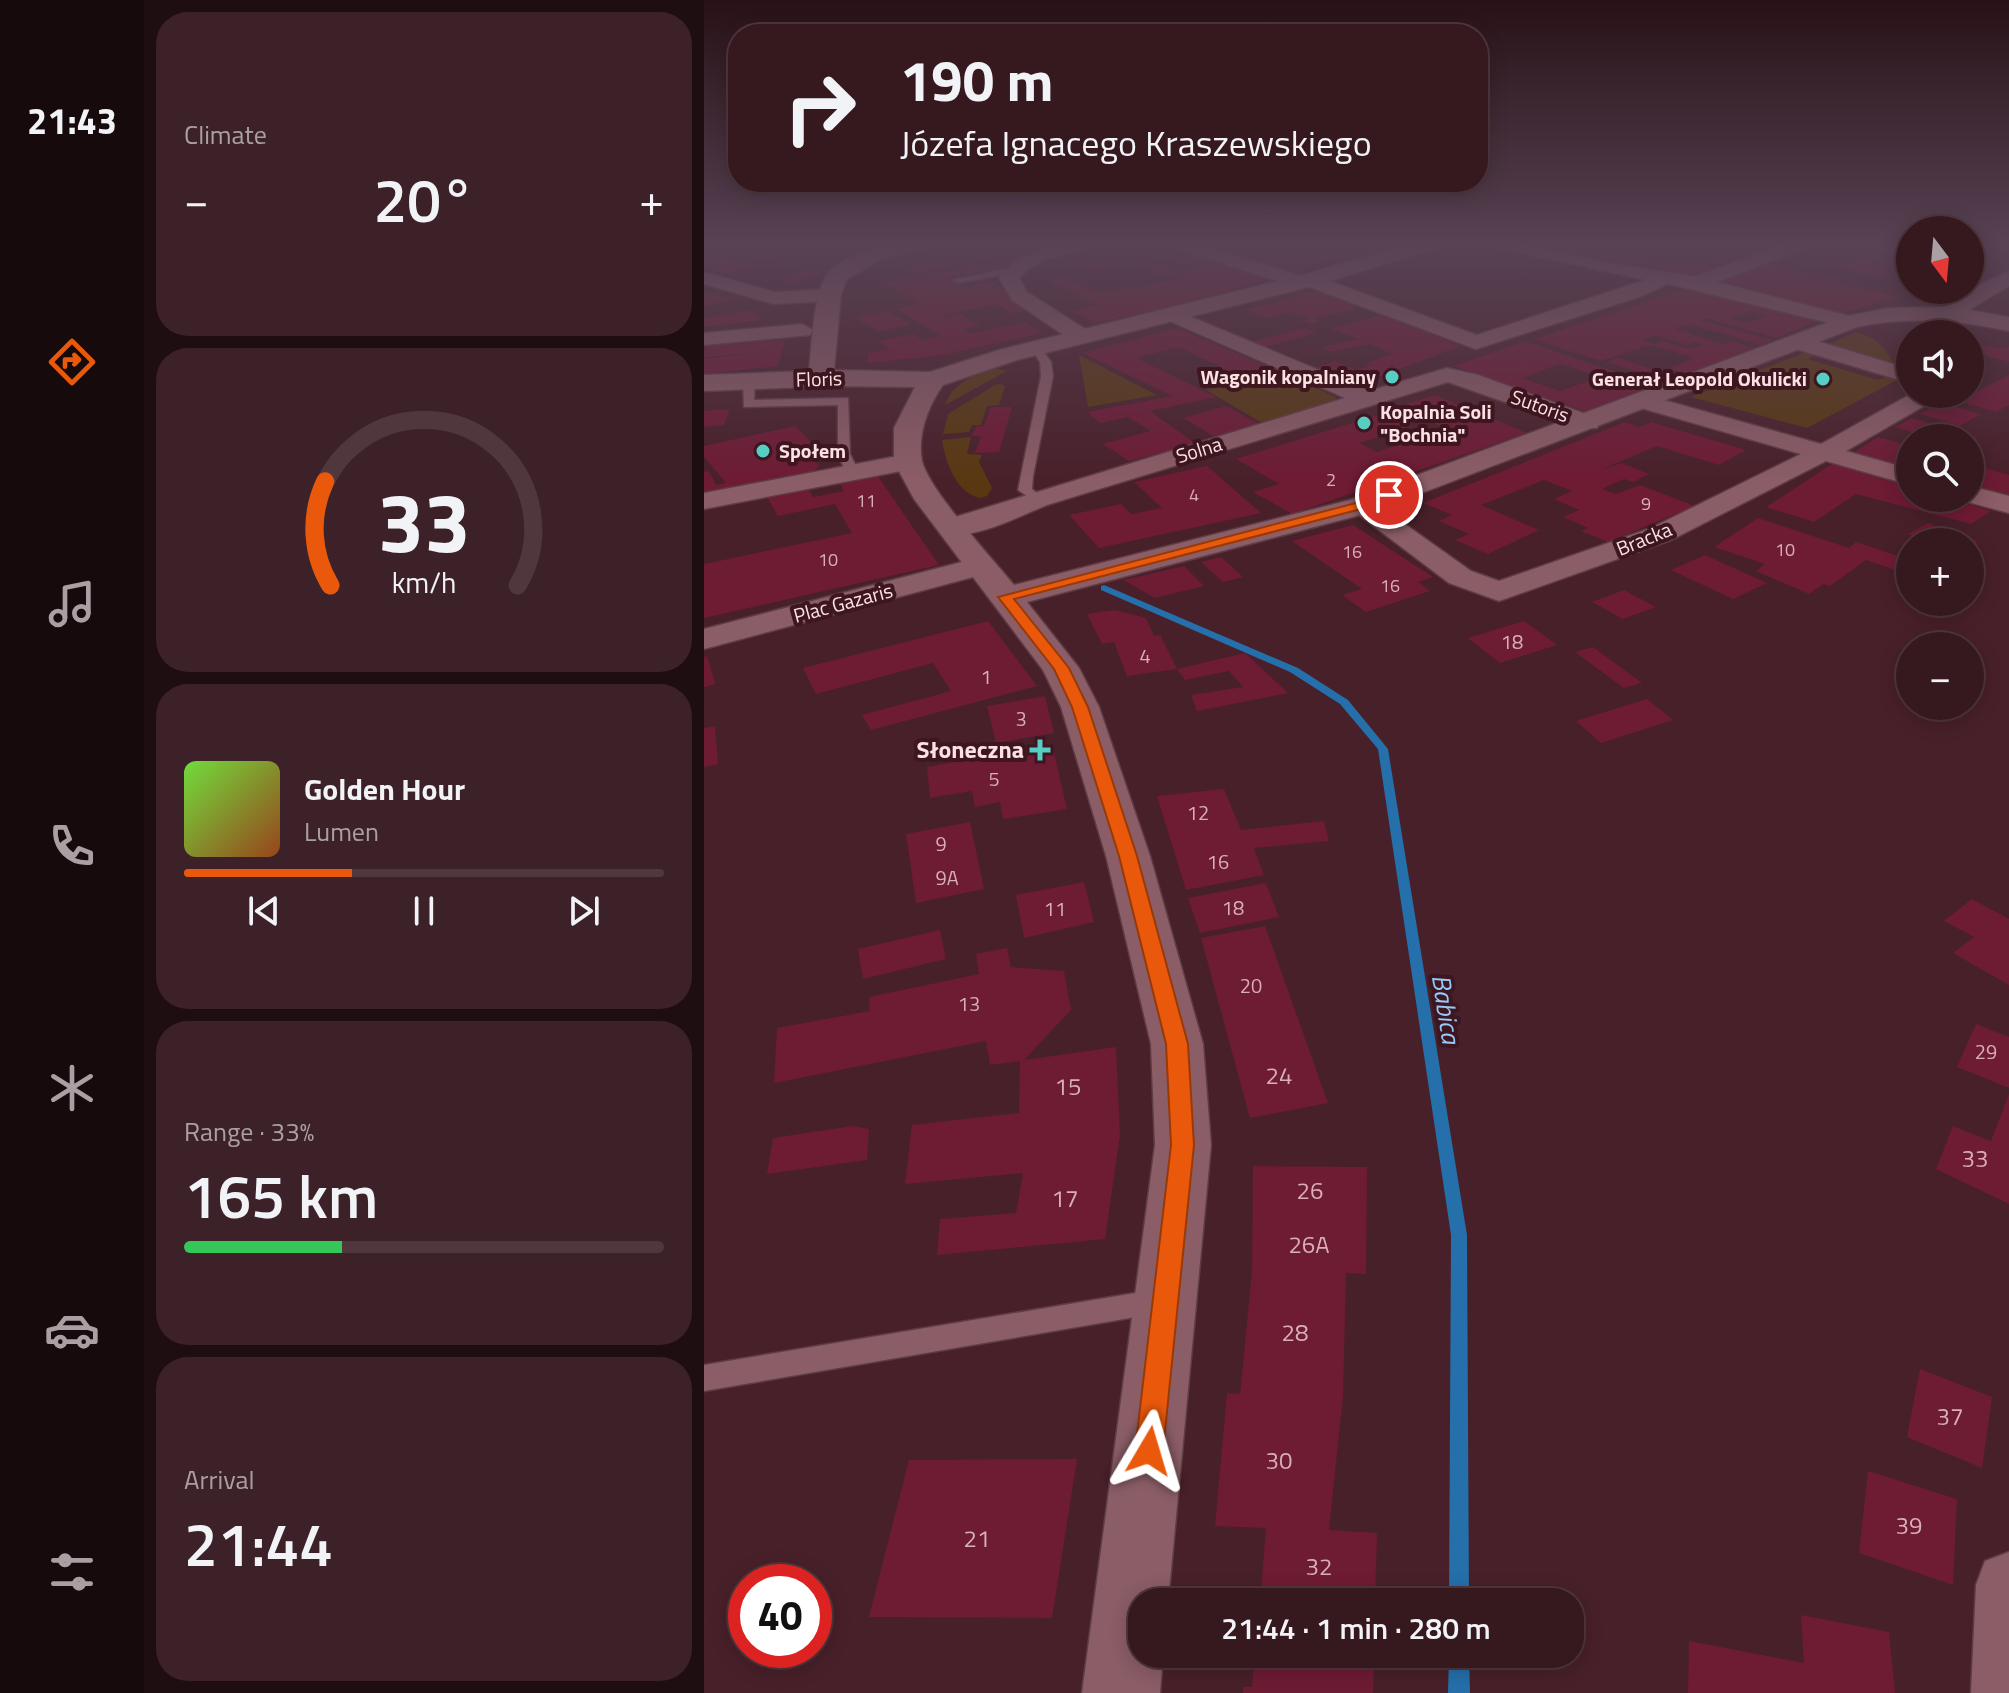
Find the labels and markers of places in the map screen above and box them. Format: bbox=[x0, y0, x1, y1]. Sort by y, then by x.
place label: Wagonik kopalniany bbox=[1201, 361, 1376, 392]
place label: Generał Leopold Okulicki bbox=[1592, 363, 1807, 394]
marker: Wagonik kopalniany bbox=[1383, 368, 1401, 386]
marker: Generał Leopold Okulicki bbox=[1814, 370, 1832, 388]
place label: Kopalnia Soli "Bochnia" bbox=[1380, 396, 1492, 450]
marker: Kopalnia Soli "Bochnia" bbox=[1355, 414, 1373, 432]
place label: Społem bbox=[779, 435, 846, 466]
marker: Społem bbox=[754, 442, 772, 460]
pin bbox=[1355, 461, 1423, 529]
place label: Słoneczna bbox=[916, 731, 1024, 767]
marker: Słoneczna bbox=[1031, 741, 1049, 759]

